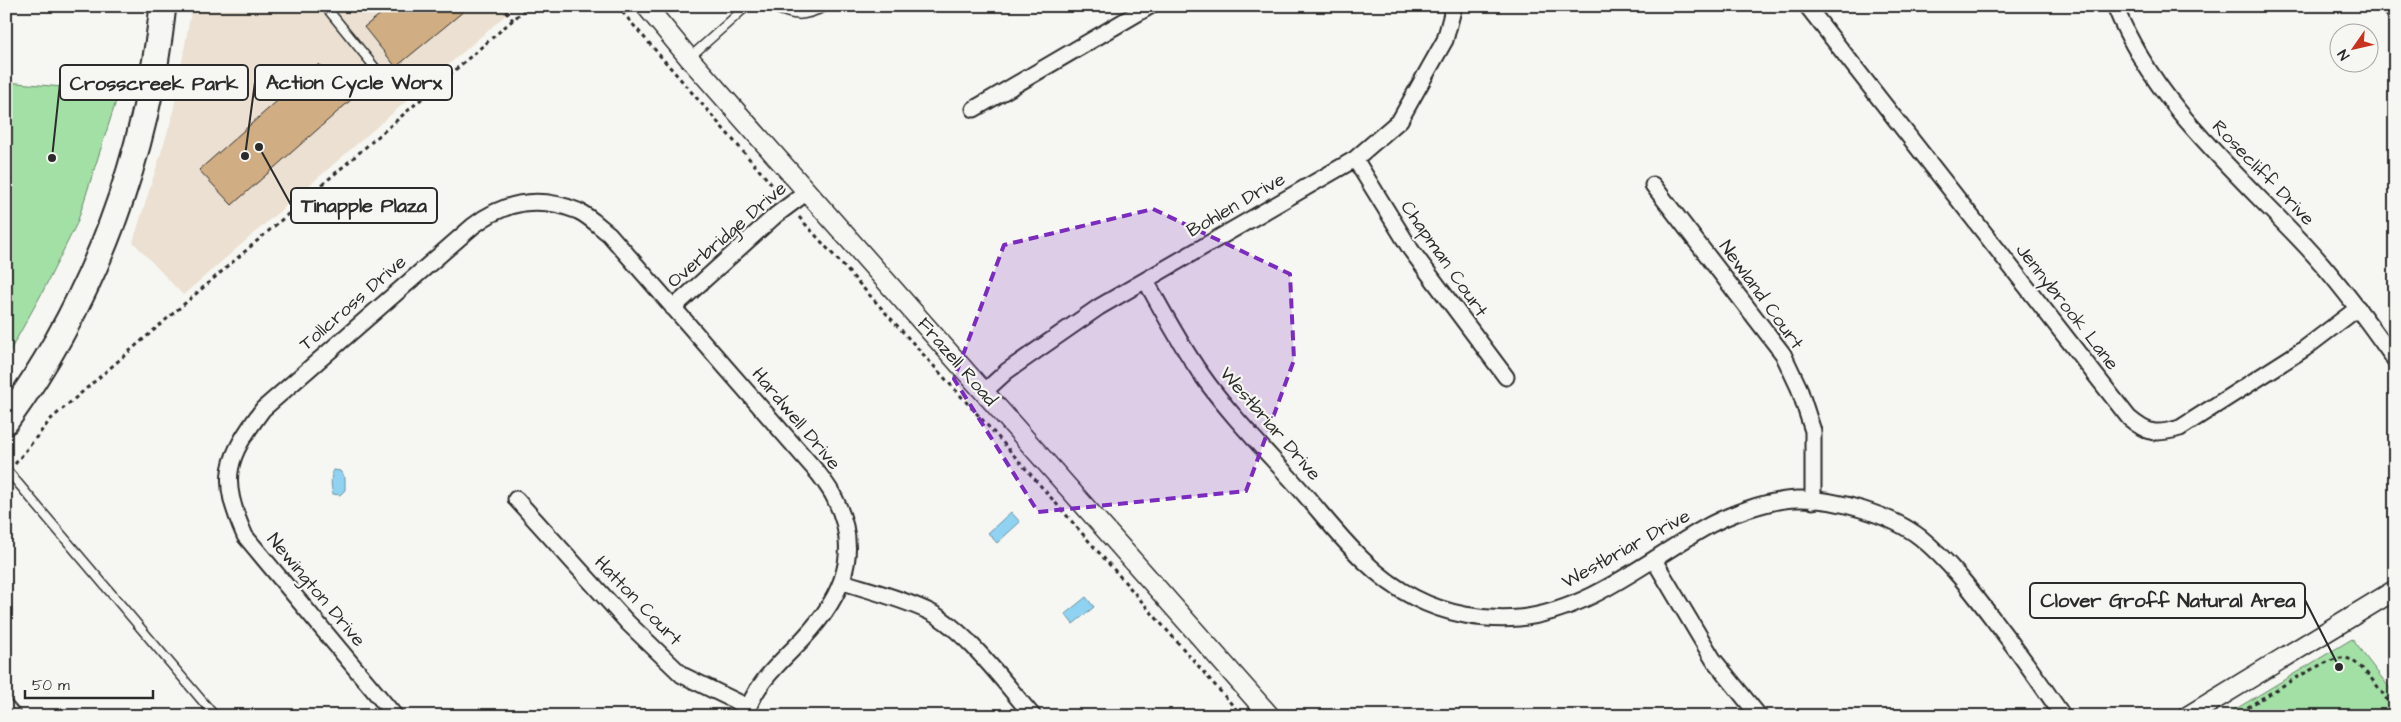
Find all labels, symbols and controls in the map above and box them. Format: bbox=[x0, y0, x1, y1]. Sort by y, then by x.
north arrow bbox=[2328, 22, 2378, 72]
text: N bbox=[2333, 45, 2355, 64]
callout: Crosscreek Park bbox=[60, 65, 248, 100]
callout: Action Cycle Worx bbox=[255, 65, 452, 100]
text: Action Cycle Worx bbox=[266, 69, 443, 98]
text: Crosscreek Park bbox=[70, 70, 239, 98]
street label: Rosecliff Drive bbox=[2205, 114, 2321, 232]
street label: Bohlen Drive bbox=[1182, 166, 1290, 244]
street label: Overbridge Drive bbox=[661, 175, 793, 295]
callout: Tinapple Plaza bbox=[291, 188, 437, 223]
text: Tinapple Plaza bbox=[300, 192, 428, 220]
street label: Chapman Court bbox=[1394, 195, 1494, 323]
street label: Newland Court bbox=[1712, 235, 1810, 355]
street label: Jennybrook Lane bbox=[2008, 238, 2125, 377]
street label: Tollcross Drive bbox=[294, 249, 412, 357]
street label: Frazell Road bbox=[911, 312, 1004, 413]
street label: Westbriar Drive bbox=[1213, 361, 1327, 487]
street label: Hardwell Drive bbox=[745, 362, 847, 476]
street label: Westbriar Drive bbox=[1557, 503, 1695, 595]
street label: Newington Drive bbox=[260, 527, 372, 653]
street label: Hatton Court bbox=[588, 550, 688, 652]
callout: Clover Groff Natural Area bbox=[2030, 583, 2305, 618]
text: Clover Groff Natural Area bbox=[2041, 587, 2296, 615]
scale bar bbox=[25, 667, 152, 699]
text: 50 m bbox=[32, 675, 70, 696]

